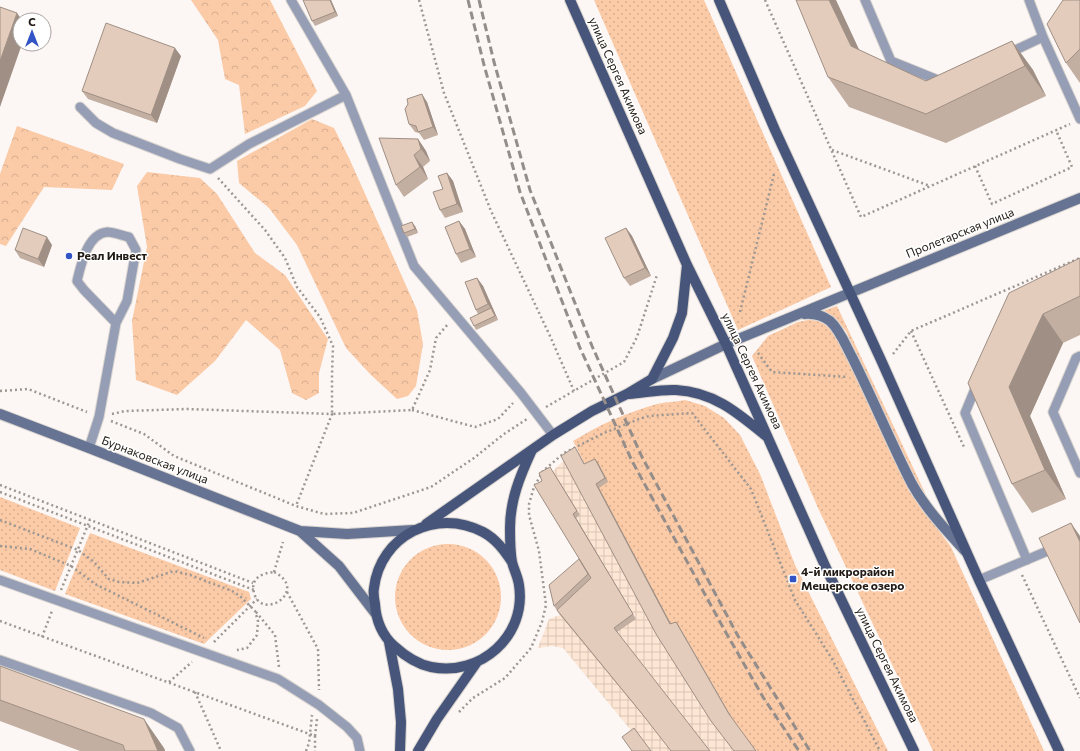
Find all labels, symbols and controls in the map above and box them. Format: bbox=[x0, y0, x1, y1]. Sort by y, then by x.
north arrow bbox=[12, 12, 52, 52]
text: С bbox=[28, 15, 36, 28]
street label: улица Сергея Акимова bbox=[587, 15, 651, 136]
street label: Пролетарская улица bbox=[904, 204, 1016, 260]
place label: Реал Инвест bbox=[77, 248, 147, 262]
marker: Реал Инвест bbox=[64, 251, 74, 261]
street label: улица Сергея Акимова bbox=[720, 310, 786, 431]
street label: Бурнаковская улица bbox=[100, 432, 211, 486]
place label: 4-й микрорайон Мещерское озеро bbox=[801, 564, 904, 592]
marker: 4-й микрорайон Мещерское озеро bbox=[788, 574, 798, 584]
street label: улица Сергея Акимова bbox=[854, 605, 922, 725]

